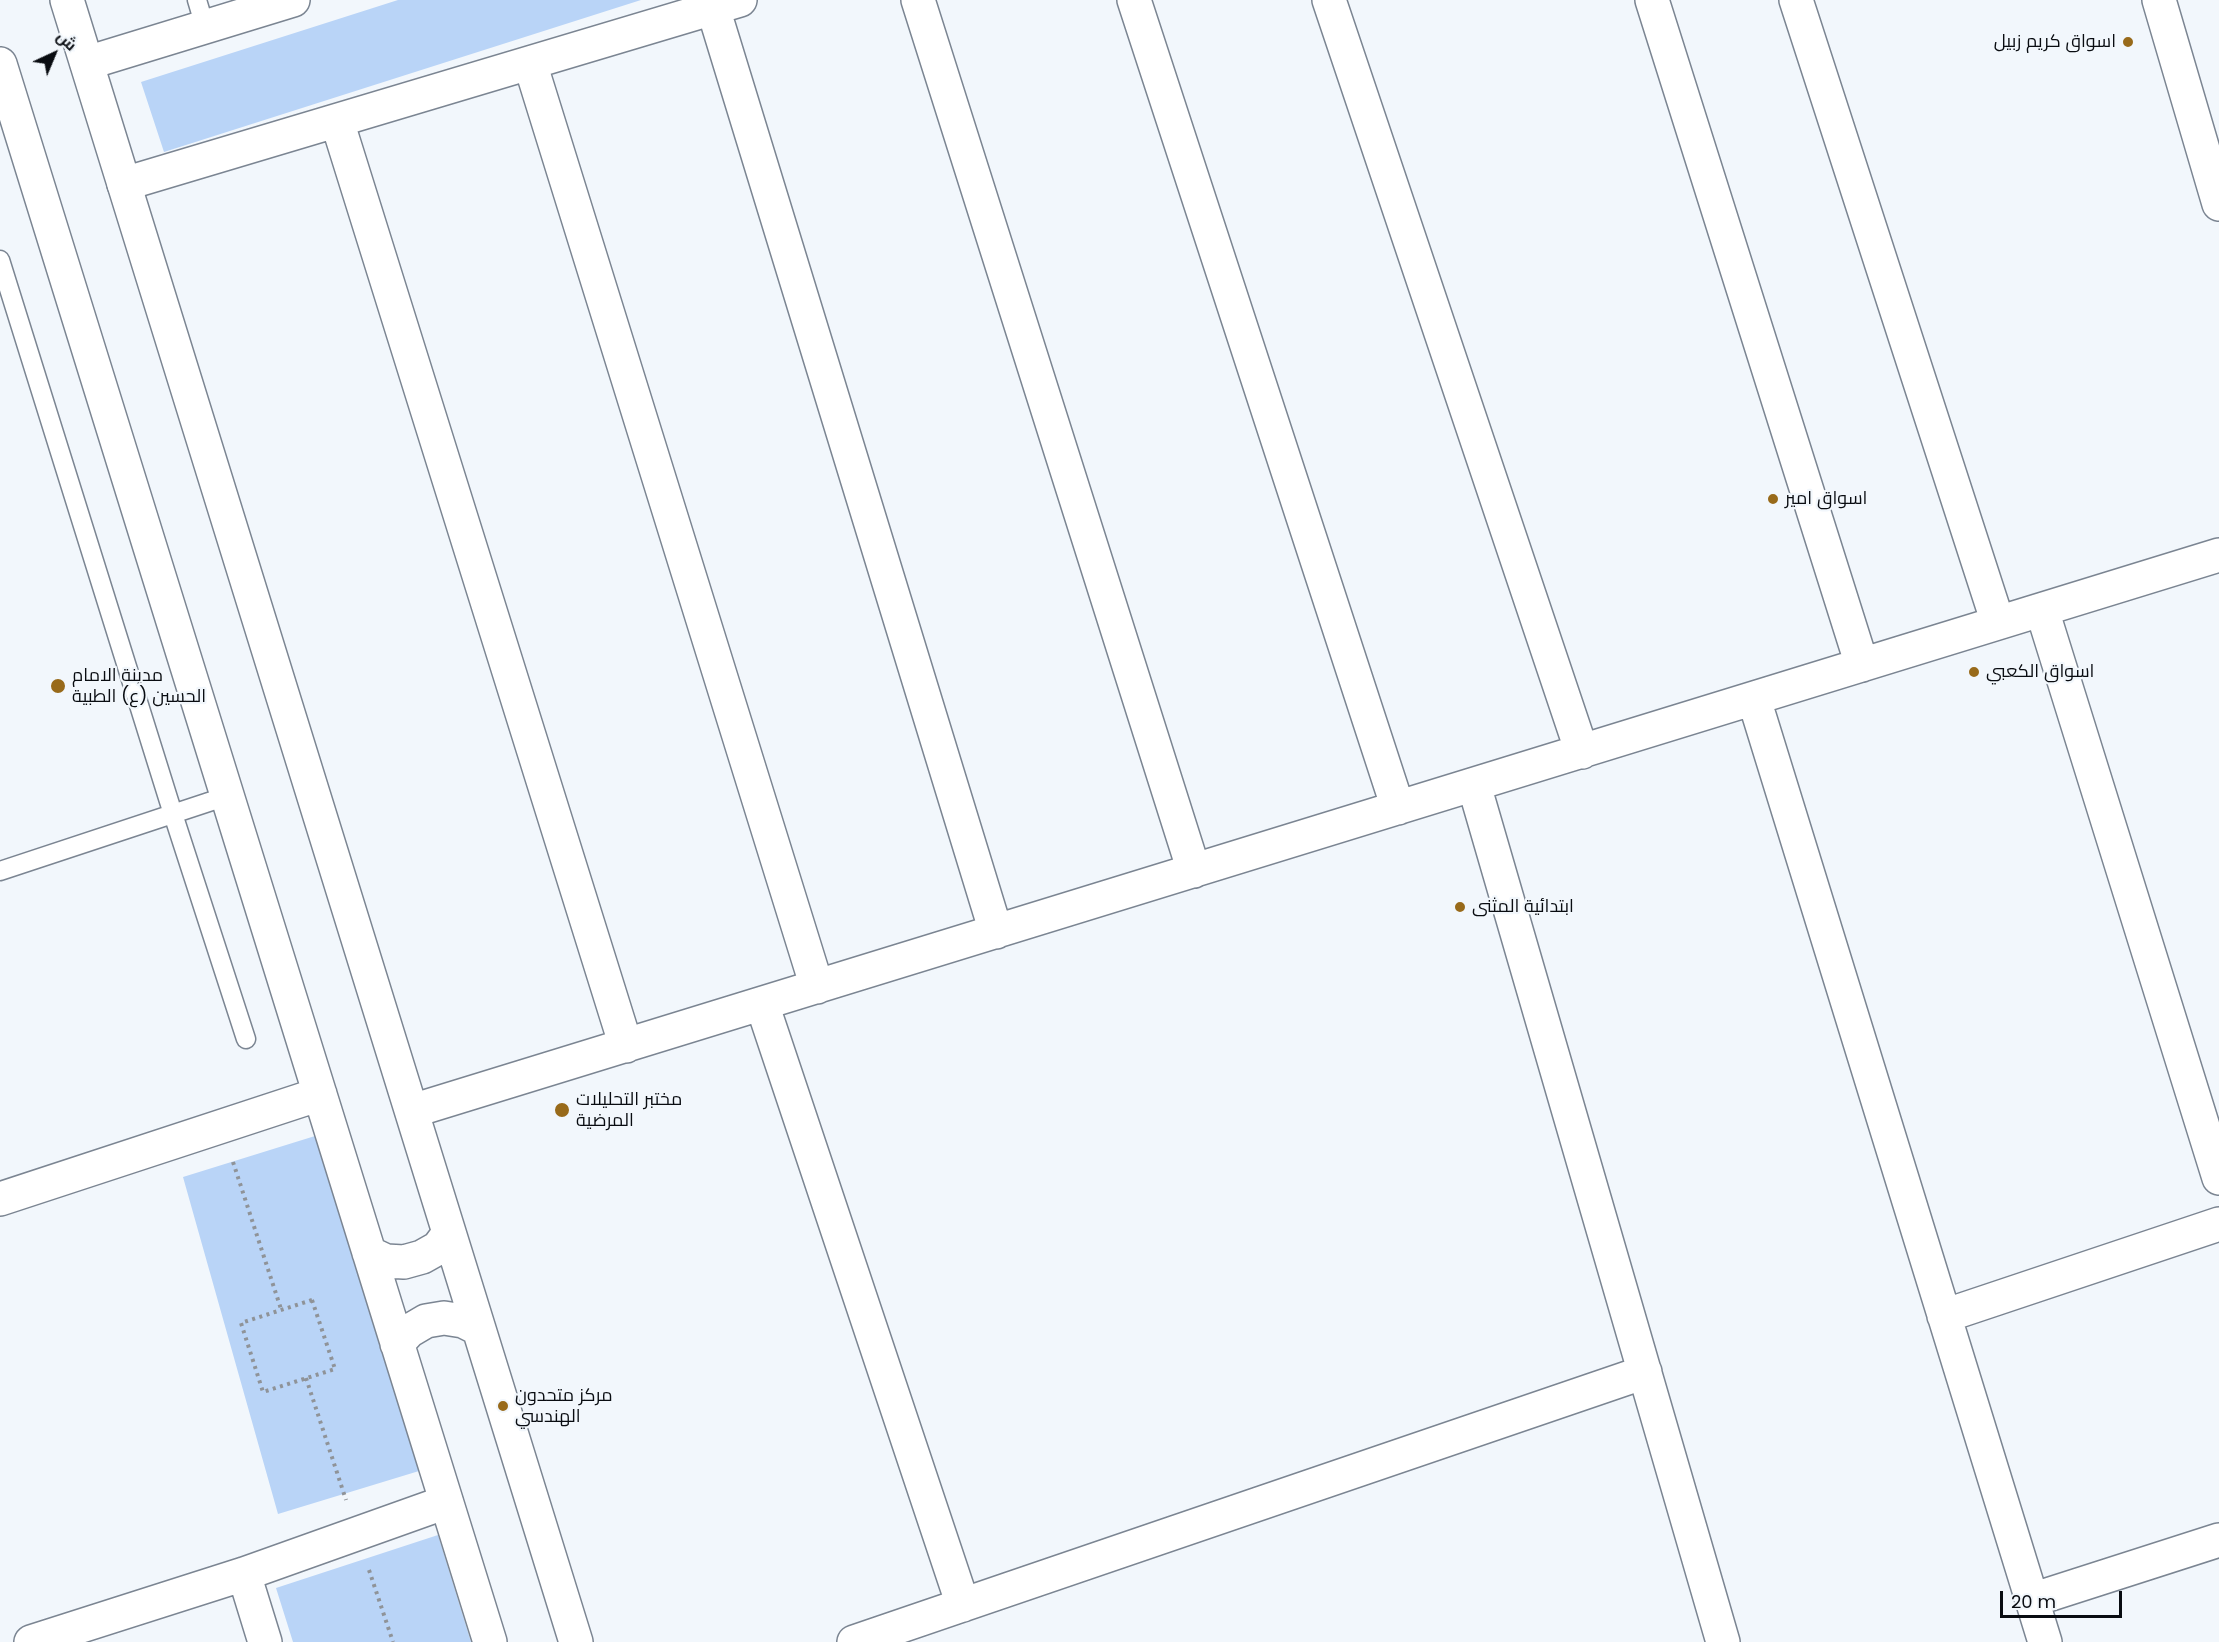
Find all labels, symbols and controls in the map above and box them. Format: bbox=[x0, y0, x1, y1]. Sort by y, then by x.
north arrow bbox=[24, 24, 84, 84]
text: ش bbox=[51, 25, 82, 56]
place label: اسواق كريم زبيل bbox=[1994, 31, 2116, 53]
marker: اسواق كريم زبيل bbox=[2121, 35, 2135, 49]
place label: اسواق امير bbox=[1785, 488, 1867, 510]
marker: اسواق امير bbox=[1766, 492, 1780, 506]
place label: اسواق الكعبي bbox=[1986, 661, 2094, 683]
place label: مدينة الامام الحسين (ع) الطبية bbox=[72, 665, 206, 708]
marker: اسواق الكعبي bbox=[1967, 665, 1981, 679]
marker: مدينة الامام الحسين (ع) الطبية bbox=[49, 677, 67, 695]
place label: ابتدائية المثنى bbox=[1472, 896, 1574, 918]
marker: ابتدائية المثنى bbox=[1453, 900, 1467, 914]
place label: مختبر التحليلات المرضية bbox=[576, 1089, 682, 1132]
marker: مختبر التحليلات المرضية bbox=[553, 1101, 571, 1119]
place label: مركز متحدون الهندسي bbox=[515, 1385, 613, 1428]
marker: مركز متحدون الهندسي bbox=[496, 1399, 510, 1413]
scale bar bbox=[2003, 1579, 2124, 1617]
text: 20 m bbox=[2011, 1589, 2056, 1614]

